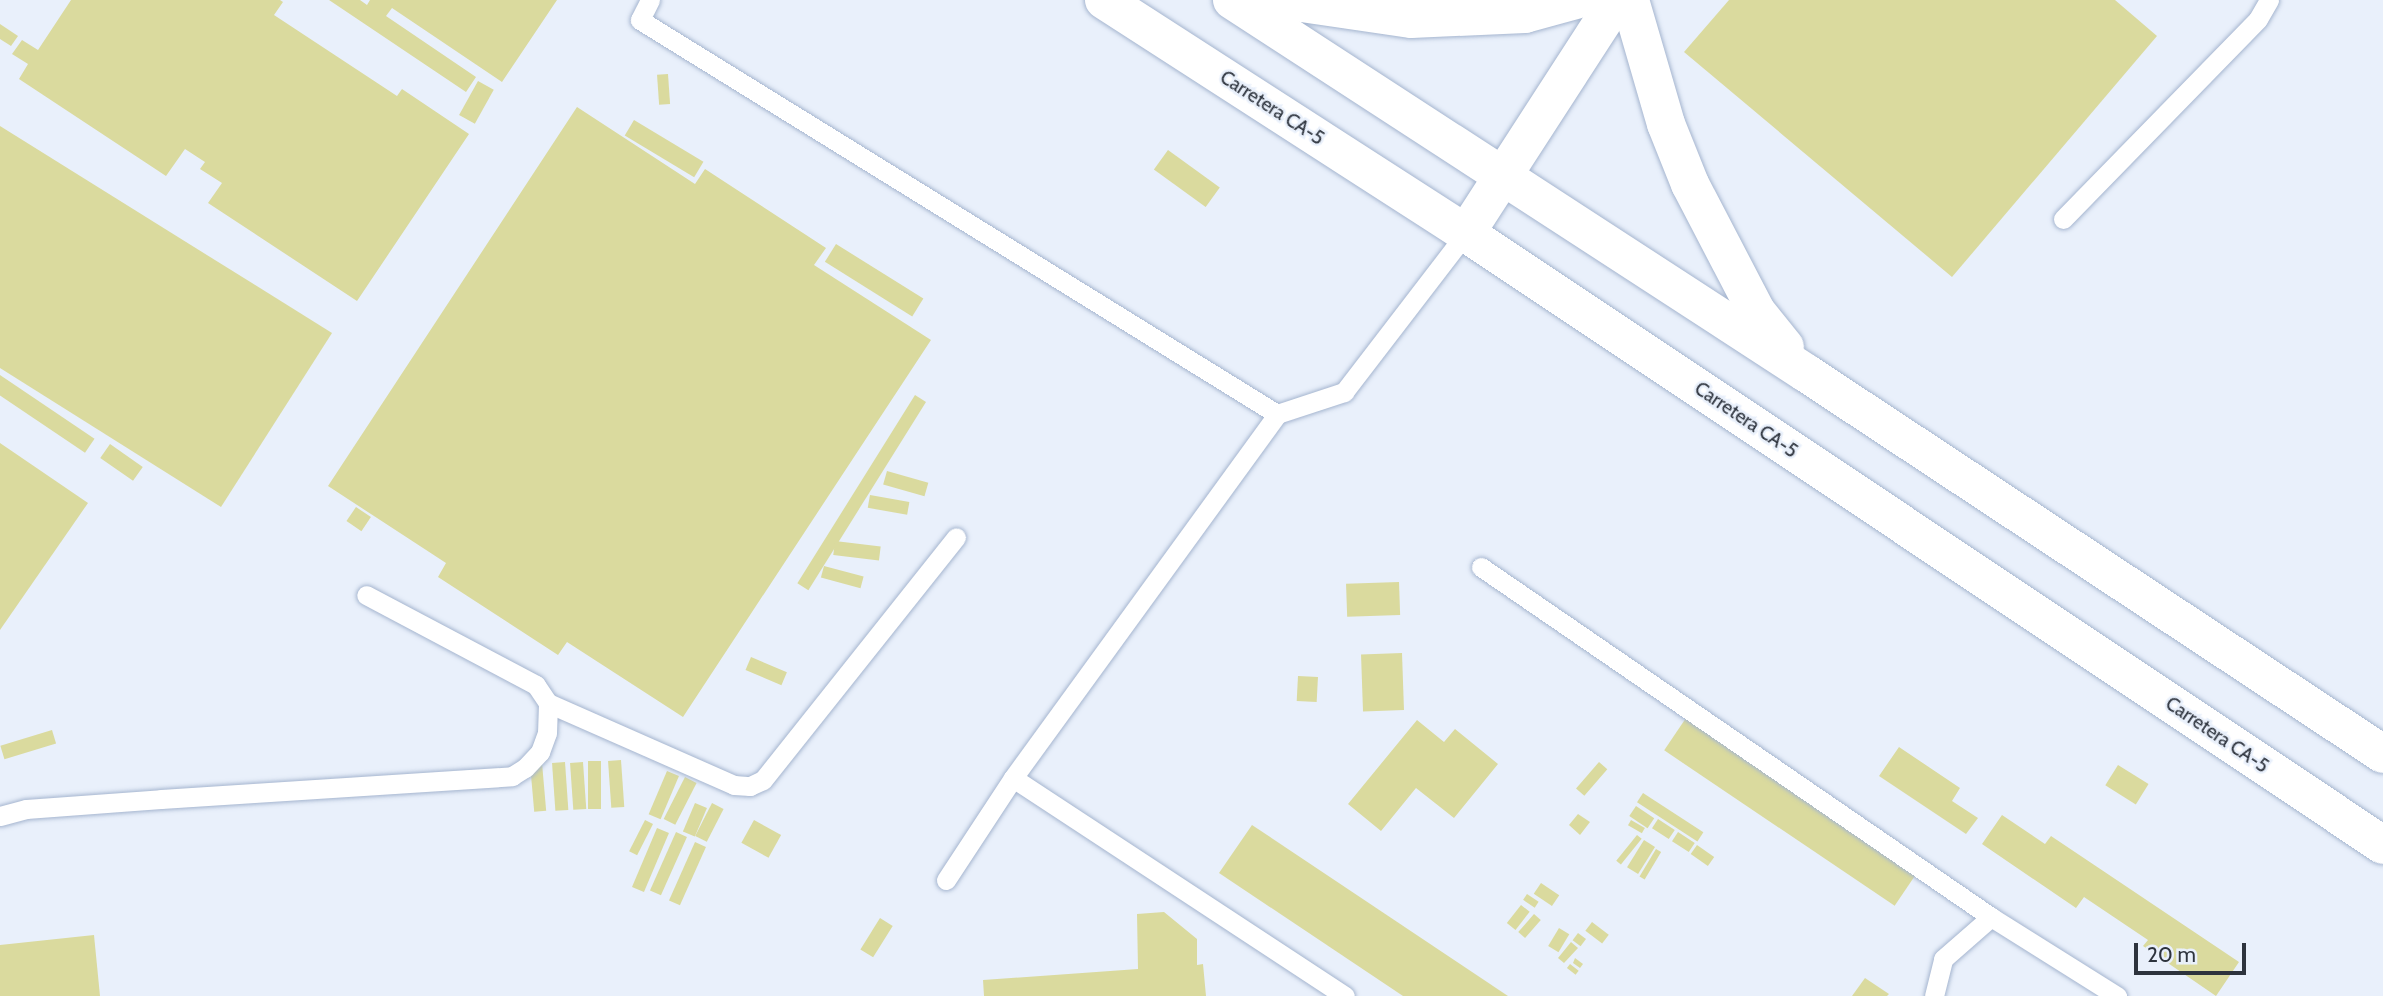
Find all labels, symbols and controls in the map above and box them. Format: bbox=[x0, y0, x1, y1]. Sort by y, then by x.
street label: Carretera CA-5 bbox=[1216, 66, 1328, 150]
street label: Carretera CA-5 bbox=[1690, 377, 1802, 463]
street label: Carretera CA-5 bbox=[2161, 692, 2273, 778]
scale bar bbox=[2138, 930, 2250, 974]
text: 20 m bbox=[2147, 942, 2196, 967]

